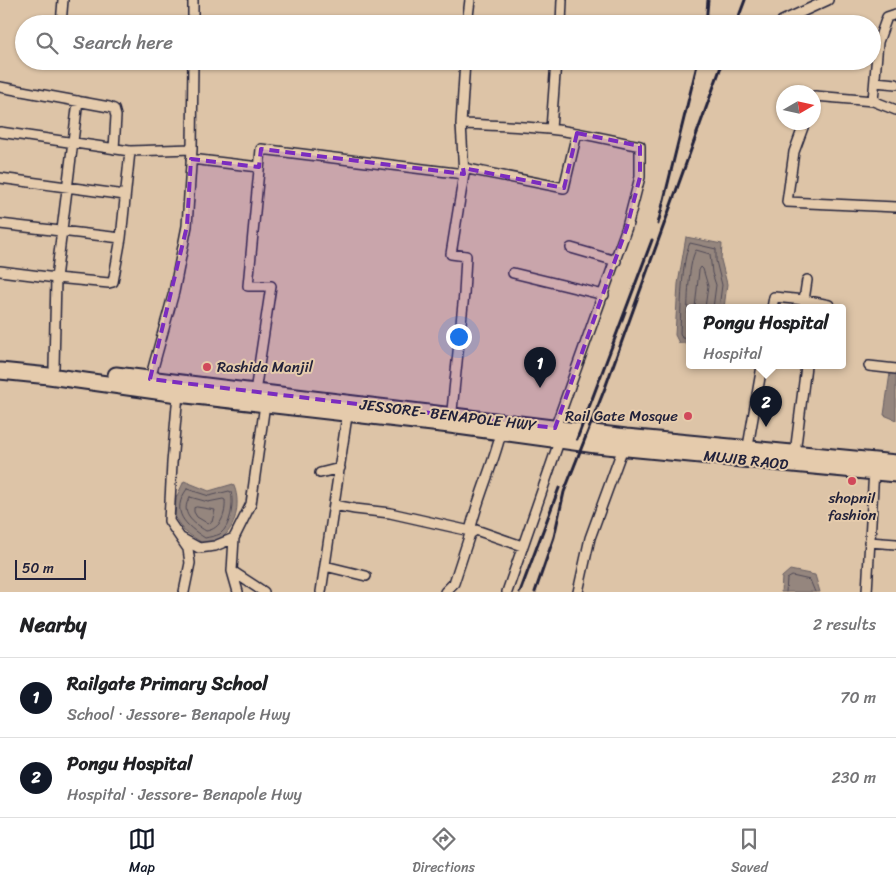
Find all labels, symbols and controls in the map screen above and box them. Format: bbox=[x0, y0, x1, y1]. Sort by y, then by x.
search box bbox=[15, 15, 881, 70]
text: Search here bbox=[73, 26, 173, 59]
icon: search bbox=[33, 29, 61, 57]
north arrow bbox=[776, 85, 821, 130]
popup bbox=[686, 304, 846, 369]
text: Pongu Hospital bbox=[703, 306, 829, 339]
your location bbox=[446, 324, 472, 350]
text: Hospital bbox=[703, 339, 762, 368]
pin: 1 bbox=[524, 347, 556, 388]
place label: Rashida Manjil bbox=[217, 354, 314, 380]
marker: Rashida Manjil bbox=[201, 361, 213, 373]
pin: 2 bbox=[750, 386, 782, 427]
street label: JESSORE- BENAPOLE HWY bbox=[357, 391, 538, 439]
place label: Rail Gate Mosque bbox=[565, 403, 678, 429]
marker: Rail Gate Mosque bbox=[682, 410, 694, 422]
street label: MUJIB RAOD bbox=[702, 443, 790, 477]
marker: shopnil fashion bbox=[846, 475, 858, 487]
place label: shopnil fashion bbox=[828, 485, 876, 528]
text: 50 m bbox=[22, 556, 54, 581]
scale bar bbox=[15, 557, 86, 580]
text: Nearby bbox=[20, 606, 86, 644]
text: 2 results bbox=[813, 610, 876, 639]
text: Railgate Primary School bbox=[67, 667, 268, 700]
text: 1 bbox=[33, 683, 39, 712]
text: 70 m bbox=[840, 683, 876, 712]
text: School · Jessore- Benapole Hwy bbox=[67, 700, 290, 729]
text: Pongu Hospital bbox=[67, 747, 192, 780]
text: 2 bbox=[31, 763, 41, 792]
text: 230 m bbox=[831, 763, 876, 792]
text: Hospital · Jessore- Benapole Hwy bbox=[67, 780, 302, 809]
tab: Map bbox=[128, 825, 156, 880]
tab: Directions bbox=[412, 825, 475, 880]
tab: Saved bbox=[731, 825, 768, 880]

